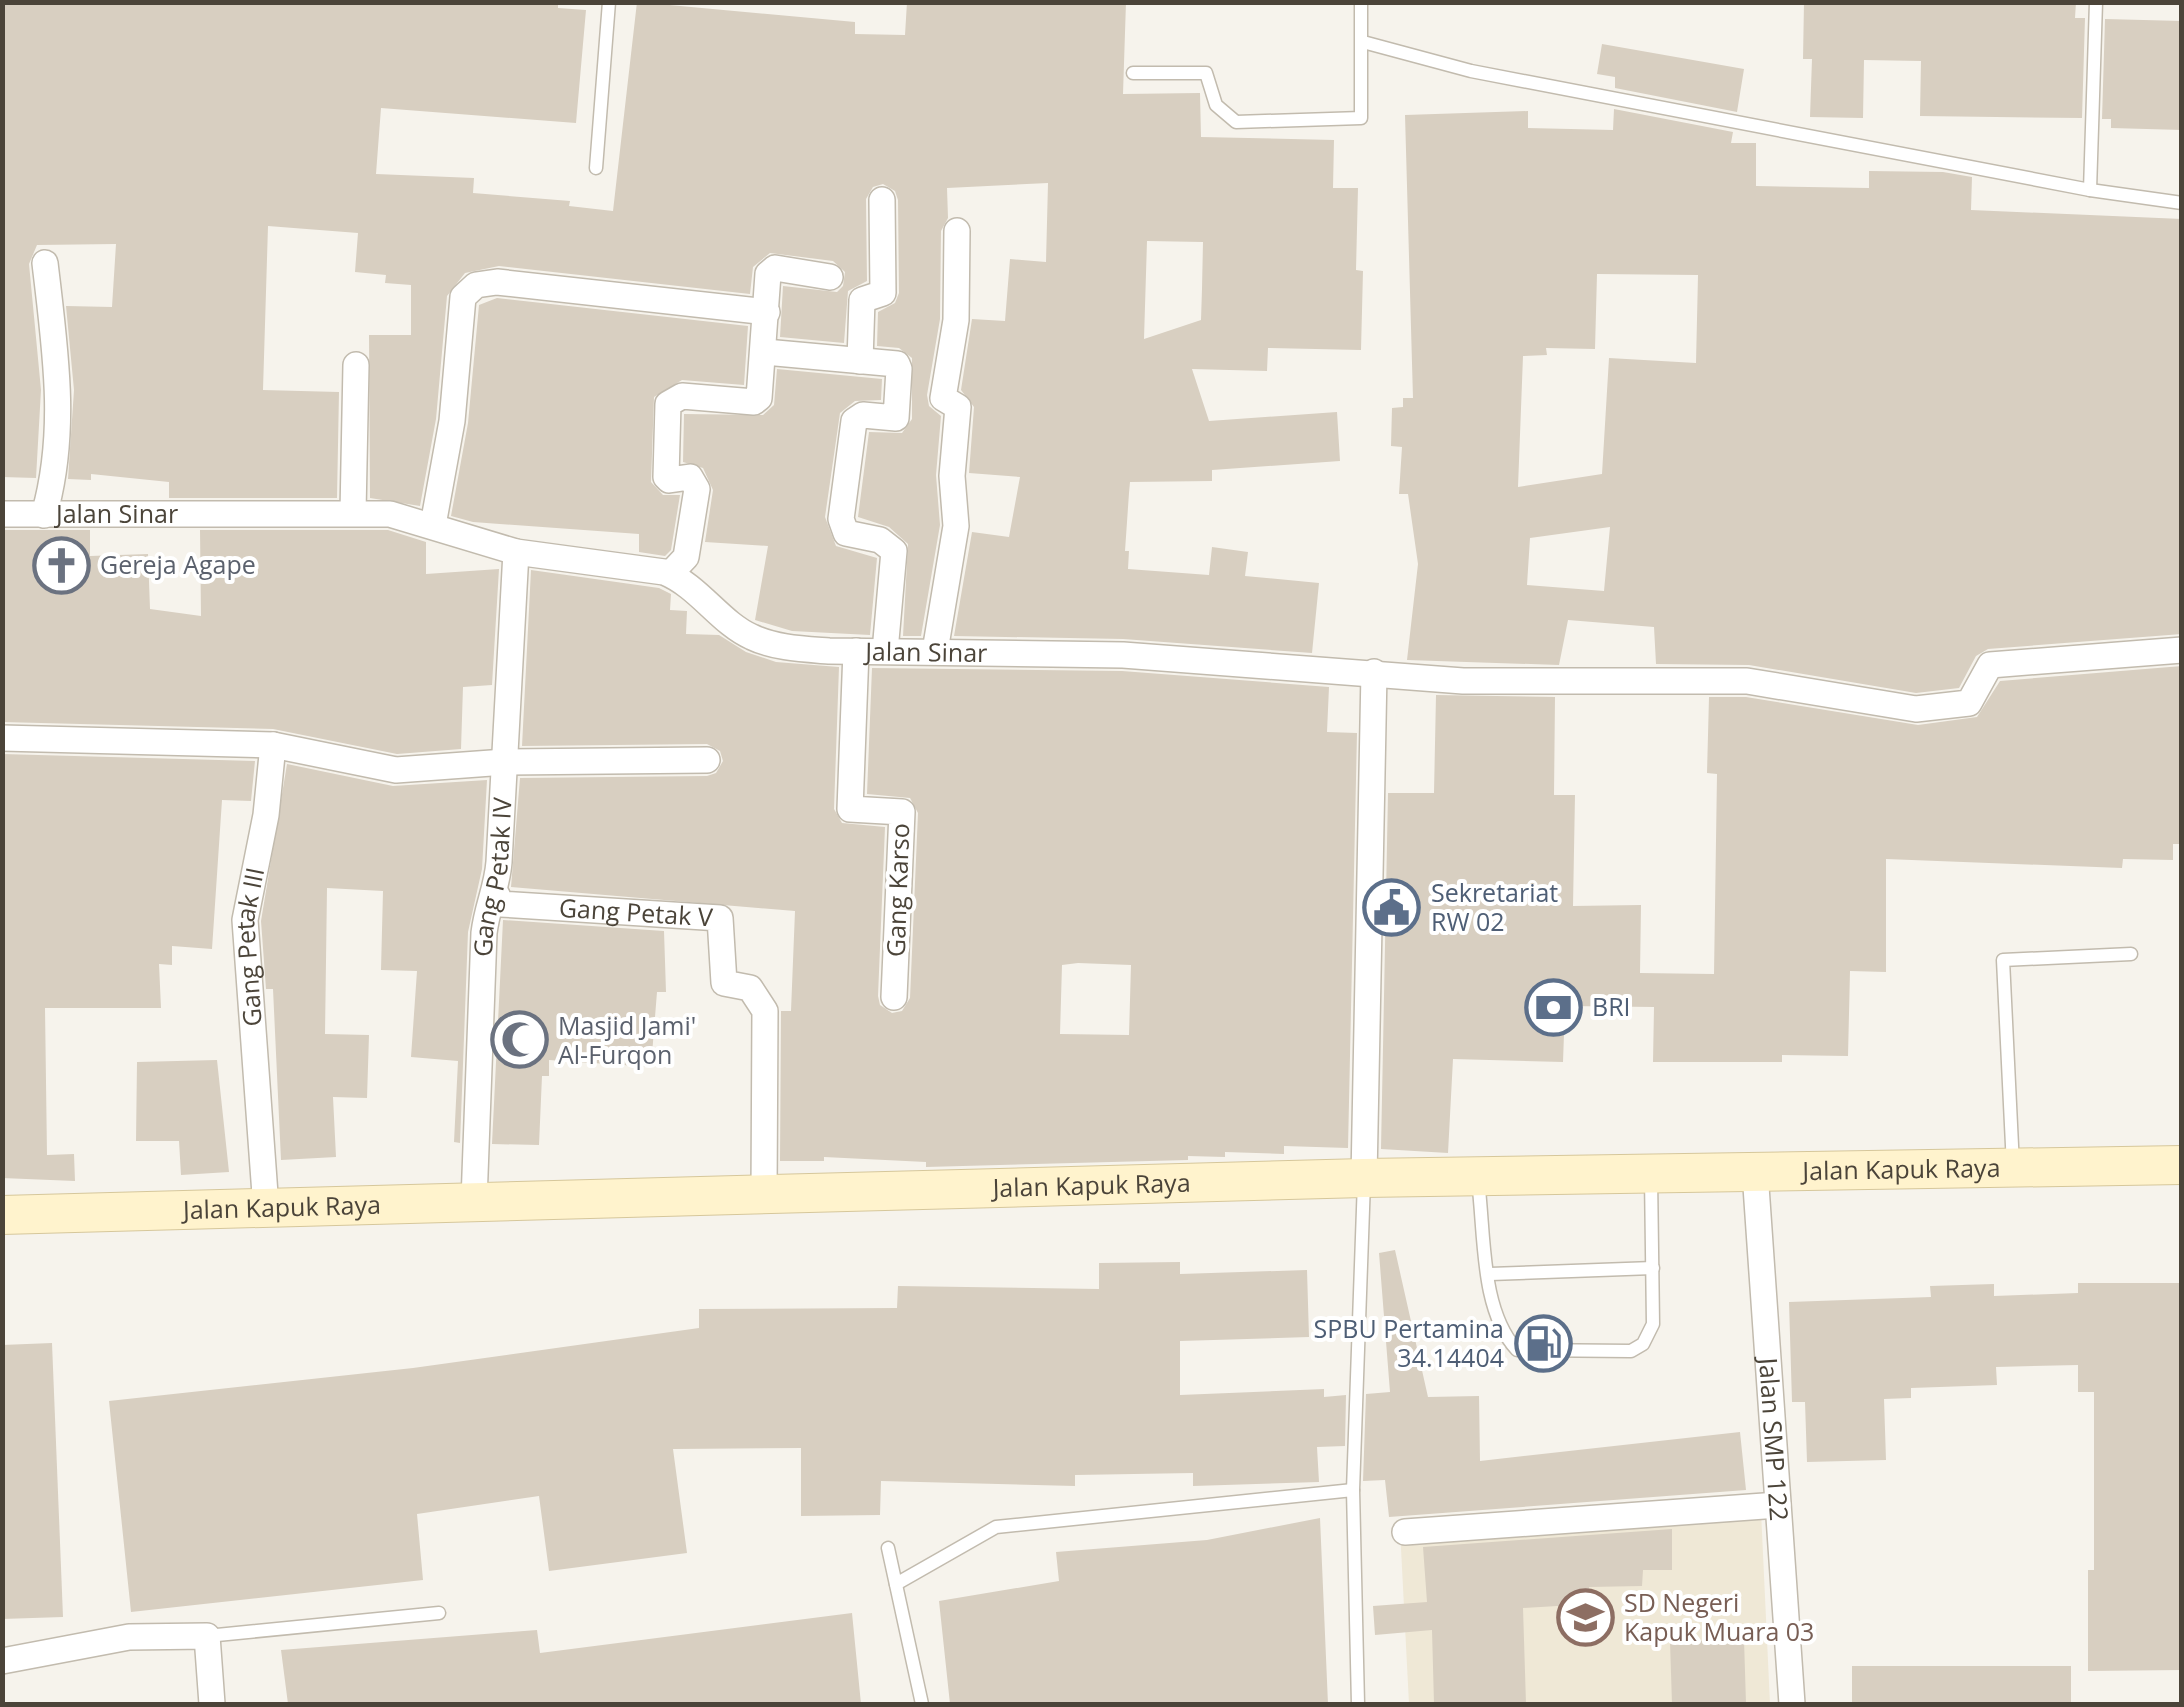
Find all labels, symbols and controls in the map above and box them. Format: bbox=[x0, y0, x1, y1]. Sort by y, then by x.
street label: Jalan Sinar bbox=[54, 496, 178, 530]
church icon: Gereja Agape bbox=[31, 535, 91, 595]
place label: Gereja Agape bbox=[100, 547, 256, 581]
street label: Jalan Sinar bbox=[863, 633, 988, 669]
street label: Gang Petak IV bbox=[465, 796, 519, 957]
street label: Gang Karso bbox=[878, 822, 916, 957]
street label: Gang Petak III bbox=[227, 864, 271, 1028]
place label: Sekretariat RW 02 bbox=[1431, 875, 1558, 938]
public building icon: Sekretariat RW 02 bbox=[1362, 877, 1422, 937]
street label: Gang Petak V bbox=[558, 890, 714, 934]
bank icon: BRI bbox=[1523, 977, 1583, 1037]
place label: BRI bbox=[1592, 989, 1631, 1023]
place label: Masjid Jami' Al-Furqon bbox=[558, 1008, 696, 1071]
mosque icon: Masjid Jami' Al-Furqon bbox=[489, 1010, 549, 1070]
street label: Jalan Kapuk Raya bbox=[1800, 1150, 2001, 1187]
street label: Jalan Kapuk Raya bbox=[990, 1165, 1191, 1204]
street label: Jalan Kapuk Raya bbox=[180, 1187, 381, 1226]
place label: SPBU Pertamina 34.14404 bbox=[1314, 1311, 1504, 1374]
fuel station icon: SPBU Pertamina 34.14404 bbox=[1513, 1313, 1573, 1373]
street label: Jalan SMP 122 bbox=[1752, 1355, 1797, 1522]
place label: SD Negeri Kapuk Muara 03 bbox=[1624, 1585, 1814, 1648]
school or university icon: SD Negeri Kapuk Muara 03 bbox=[1555, 1587, 1615, 1647]

